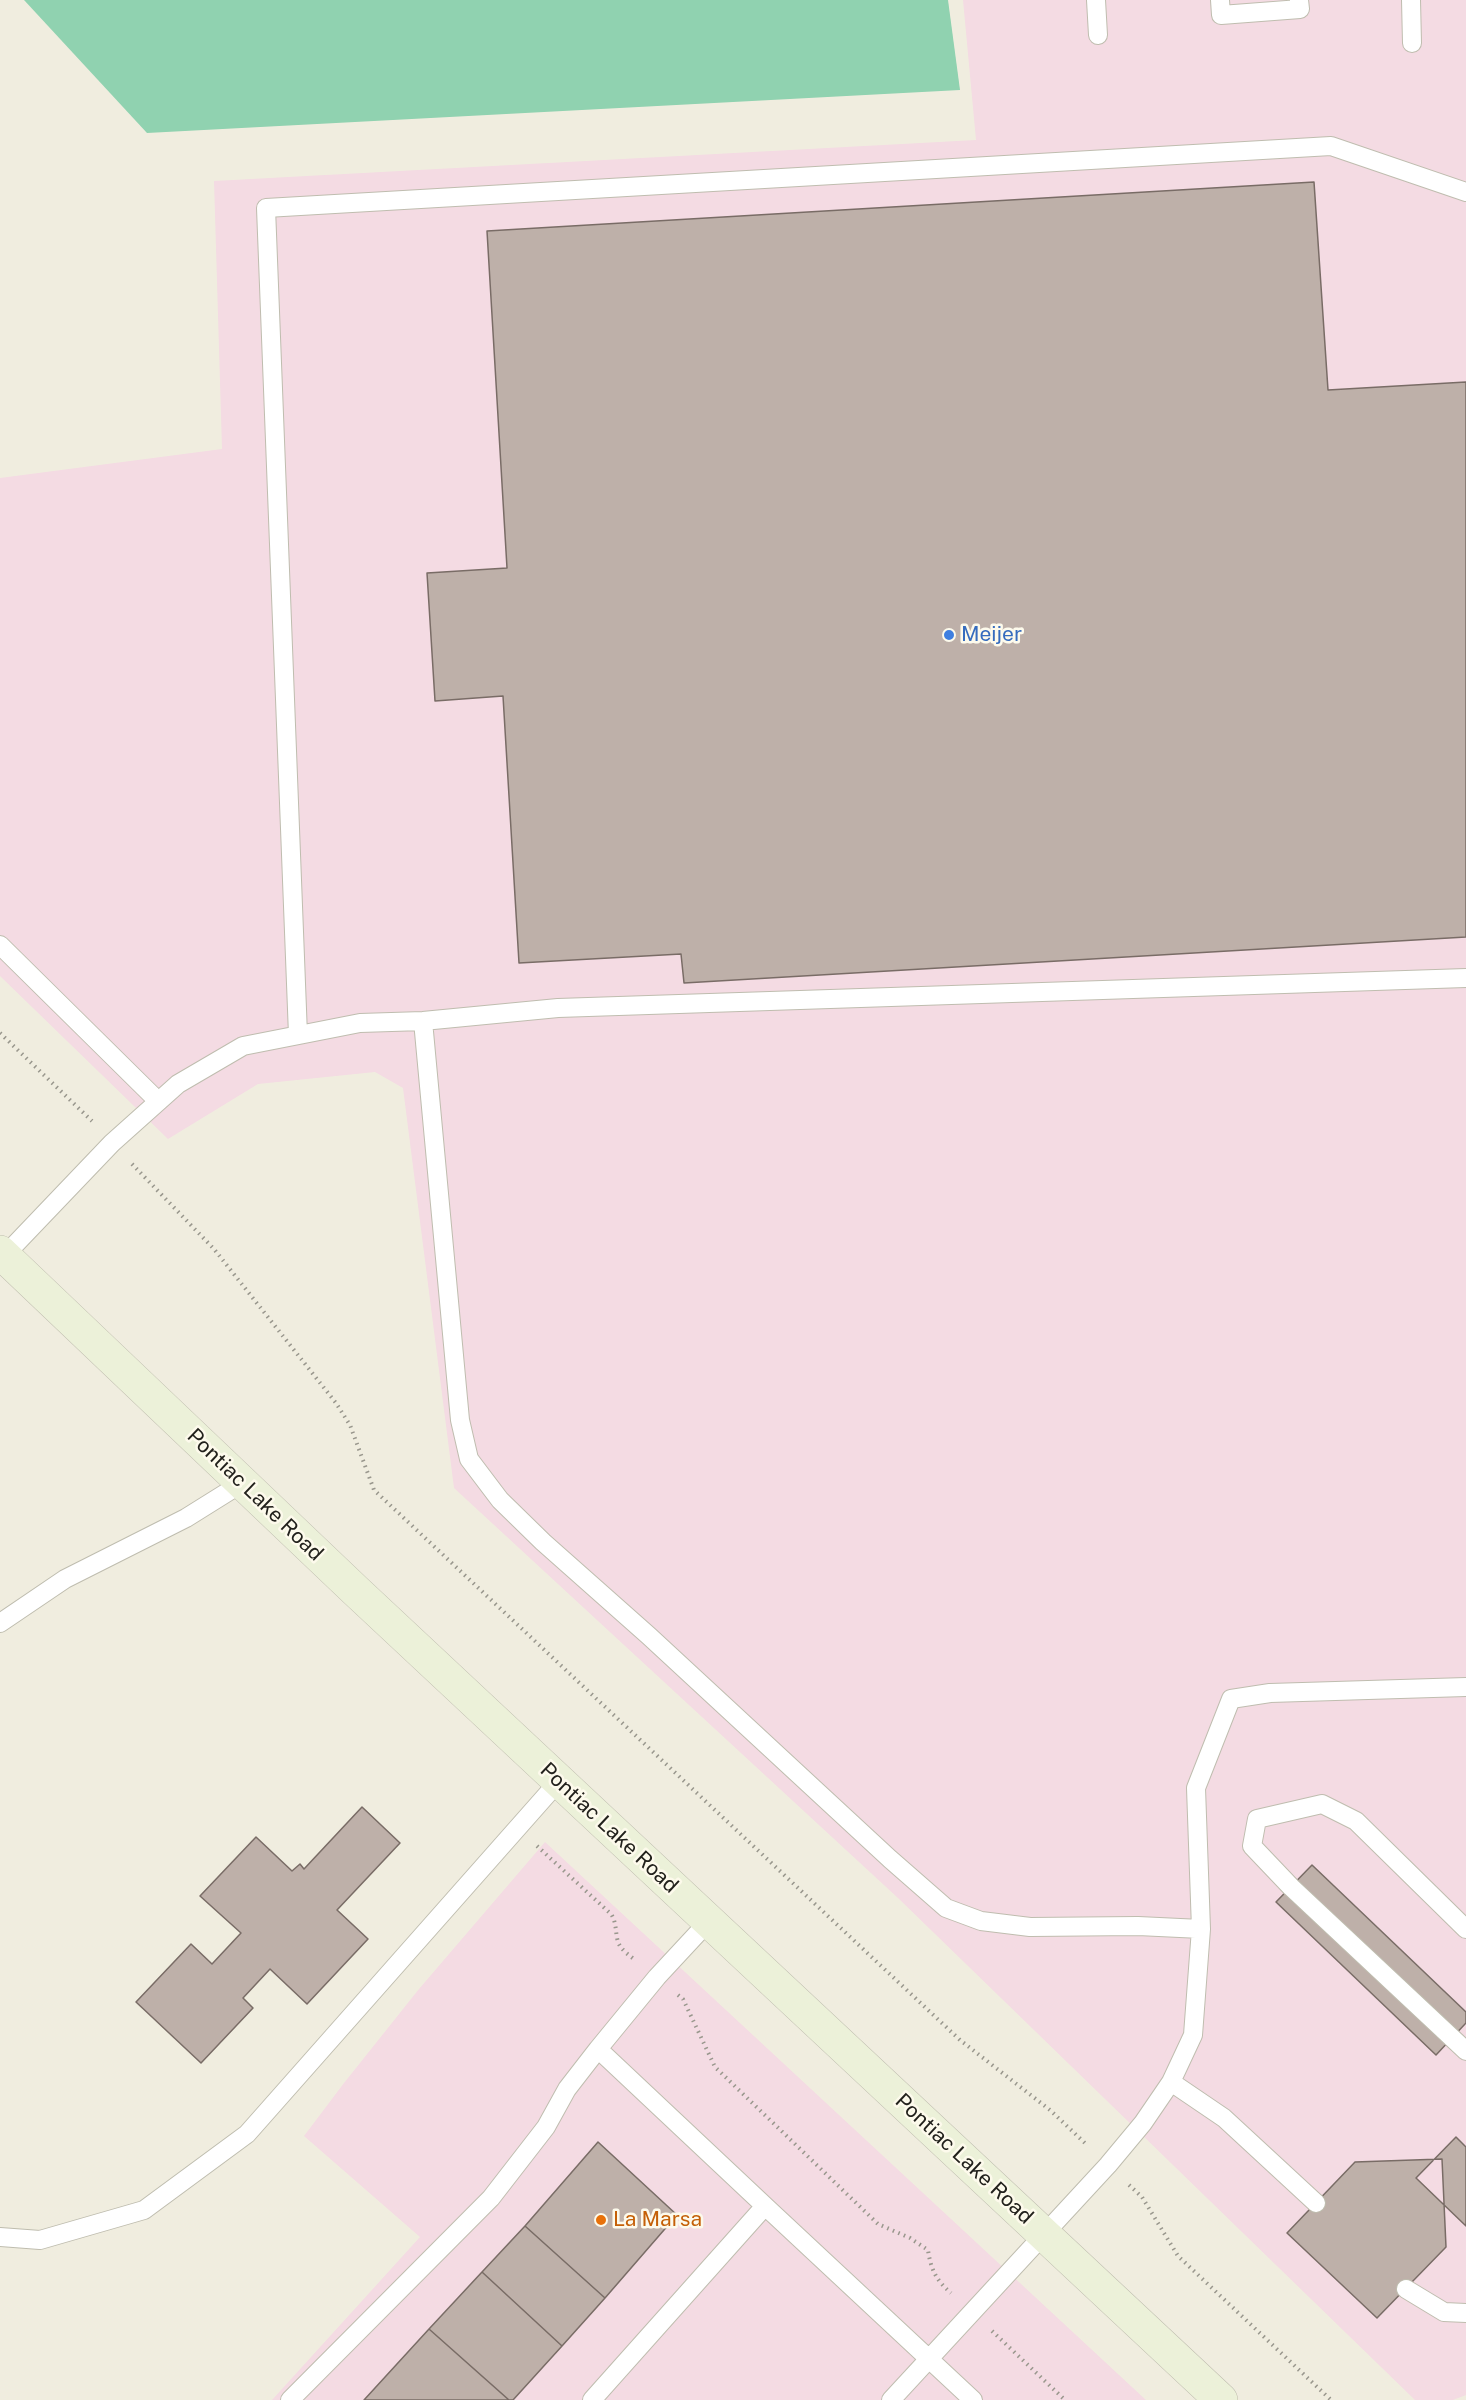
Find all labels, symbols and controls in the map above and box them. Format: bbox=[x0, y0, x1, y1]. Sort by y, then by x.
place label: Meijer bbox=[961, 622, 1022, 648]
marker: Meijer bbox=[942, 628, 956, 642]
street label: Pontiac Lake Road bbox=[182, 1424, 328, 1566]
street label: Pontiac Lake Road bbox=[535, 1758, 683, 1898]
street label: Pontiac Lake Road bbox=[890, 2089, 1038, 2229]
place label: La Marsa bbox=[613, 2207, 702, 2233]
marker: La Marsa bbox=[594, 2213, 608, 2227]

